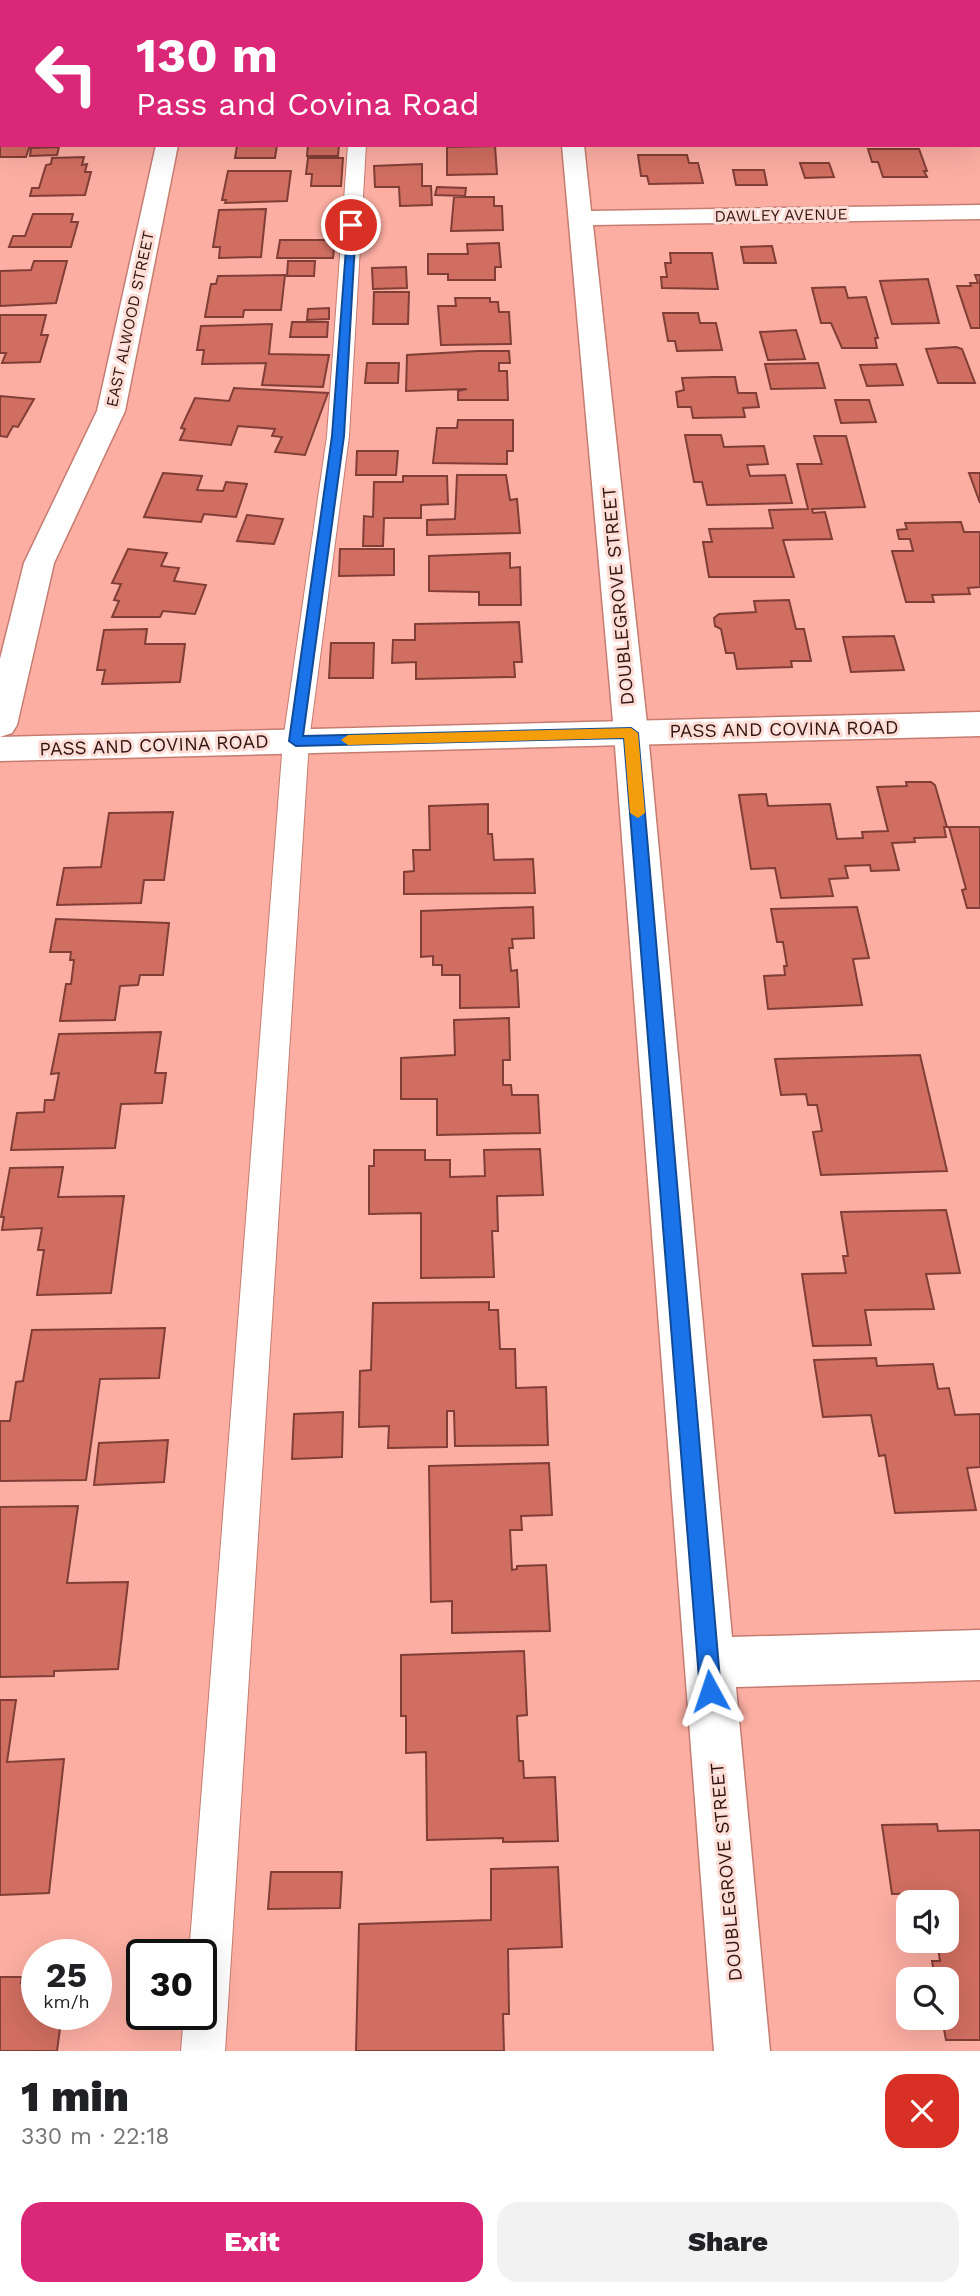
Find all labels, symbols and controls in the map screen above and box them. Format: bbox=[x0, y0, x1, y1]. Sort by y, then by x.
text: 130 m bbox=[136, 26, 278, 84]
icon: left bbox=[21, 28, 112, 119]
text: Pass and Covina Road bbox=[136, 85, 480, 123]
pin bbox=[321, 195, 381, 255]
street label: DAWLEY AVENUE bbox=[714, 204, 848, 226]
icon: arrive bbox=[332, 206, 370, 244]
street label: EAST ALWOOD STREET bbox=[102, 229, 158, 409]
street label: DOUBLEGROVE STREET bbox=[597, 486, 639, 706]
street label: PASS AND COVINA ROAD bbox=[669, 715, 899, 743]
street label: PASS AND COVINA ROAD bbox=[39, 730, 269, 760]
position arrow bbox=[673, 1654, 747, 1728]
street label: DOUBLEGROVE STREET bbox=[705, 1762, 747, 1982]
map controls bbox=[896, 1890, 959, 2030]
button: sound bbox=[896, 1890, 959, 1953]
speed limit sign: 30 bbox=[126, 1939, 217, 2030]
text: 25 bbox=[46, 1954, 87, 1996]
button: search bbox=[896, 1967, 959, 2030]
text: km/h bbox=[43, 1991, 90, 2012]
text: 1 min bbox=[21, 2072, 129, 2121]
button: close bbox=[885, 2074, 959, 2148]
text: 330 m · 22:18 bbox=[21, 2123, 170, 2150]
button: Exit bbox=[21, 2202, 483, 2282]
button: Share bbox=[497, 2202, 959, 2282]

